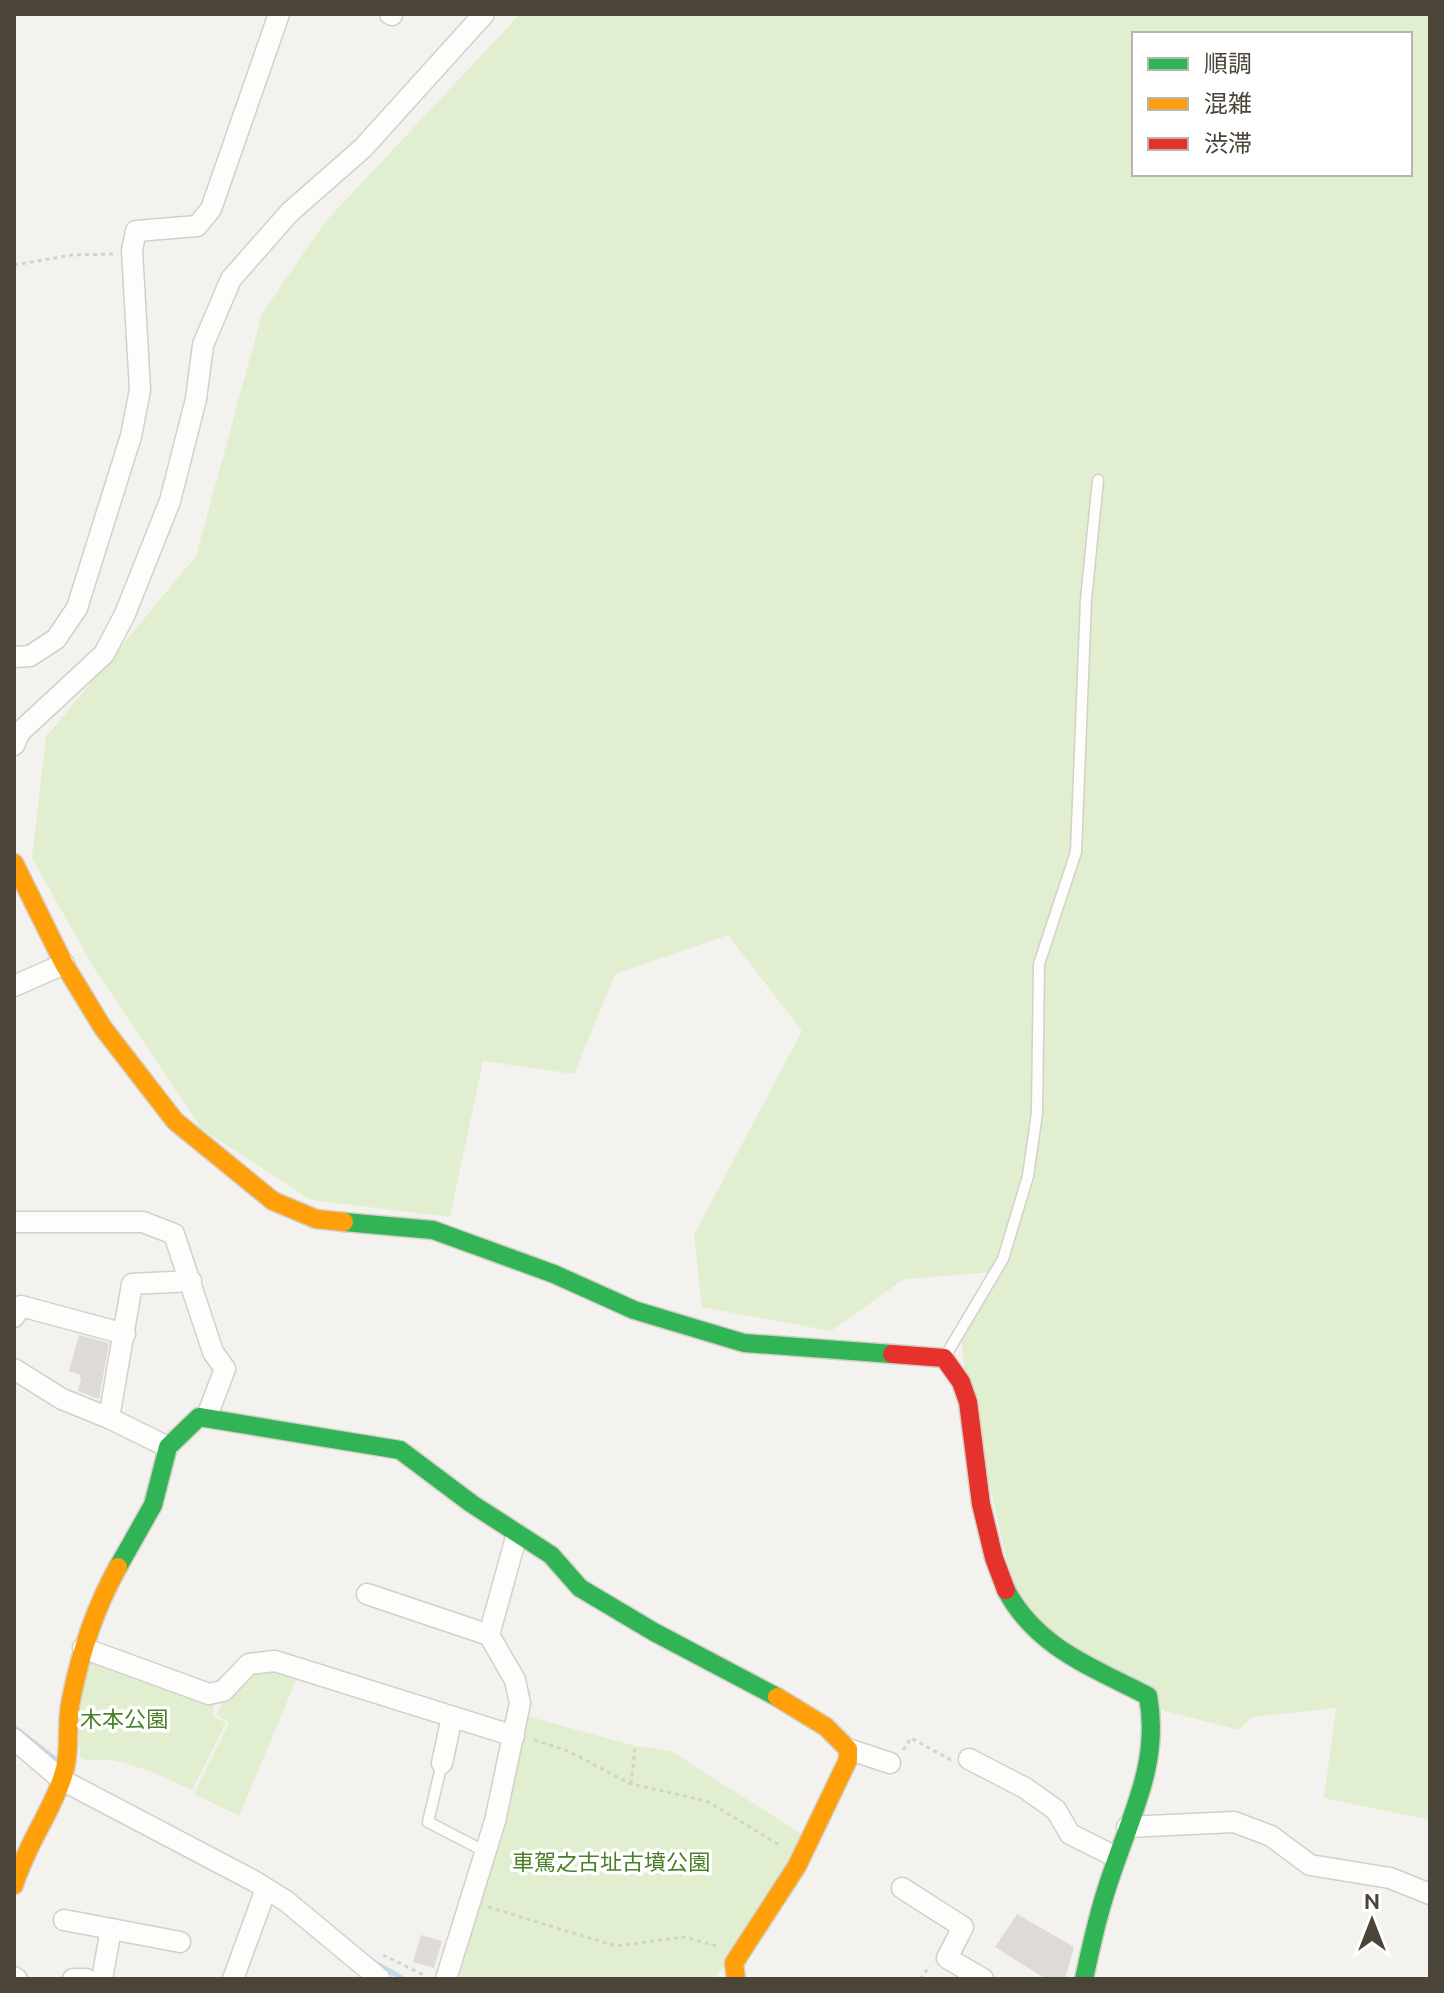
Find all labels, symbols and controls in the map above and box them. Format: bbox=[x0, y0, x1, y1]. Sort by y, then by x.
legend bbox=[1132, 32, 1412, 176]
text: 順調 bbox=[1204, 50, 1252, 77]
text: 混雑 bbox=[1204, 90, 1252, 117]
text: 渋滞 bbox=[1204, 130, 1252, 157]
park label: 木本公園 bbox=[80, 1706, 168, 1731]
park label: 車駕之古址古墳公園 bbox=[512, 1849, 710, 1874]
north arrow bbox=[1332, 1881, 1412, 1961]
text: N bbox=[1364, 1888, 1380, 1913]

